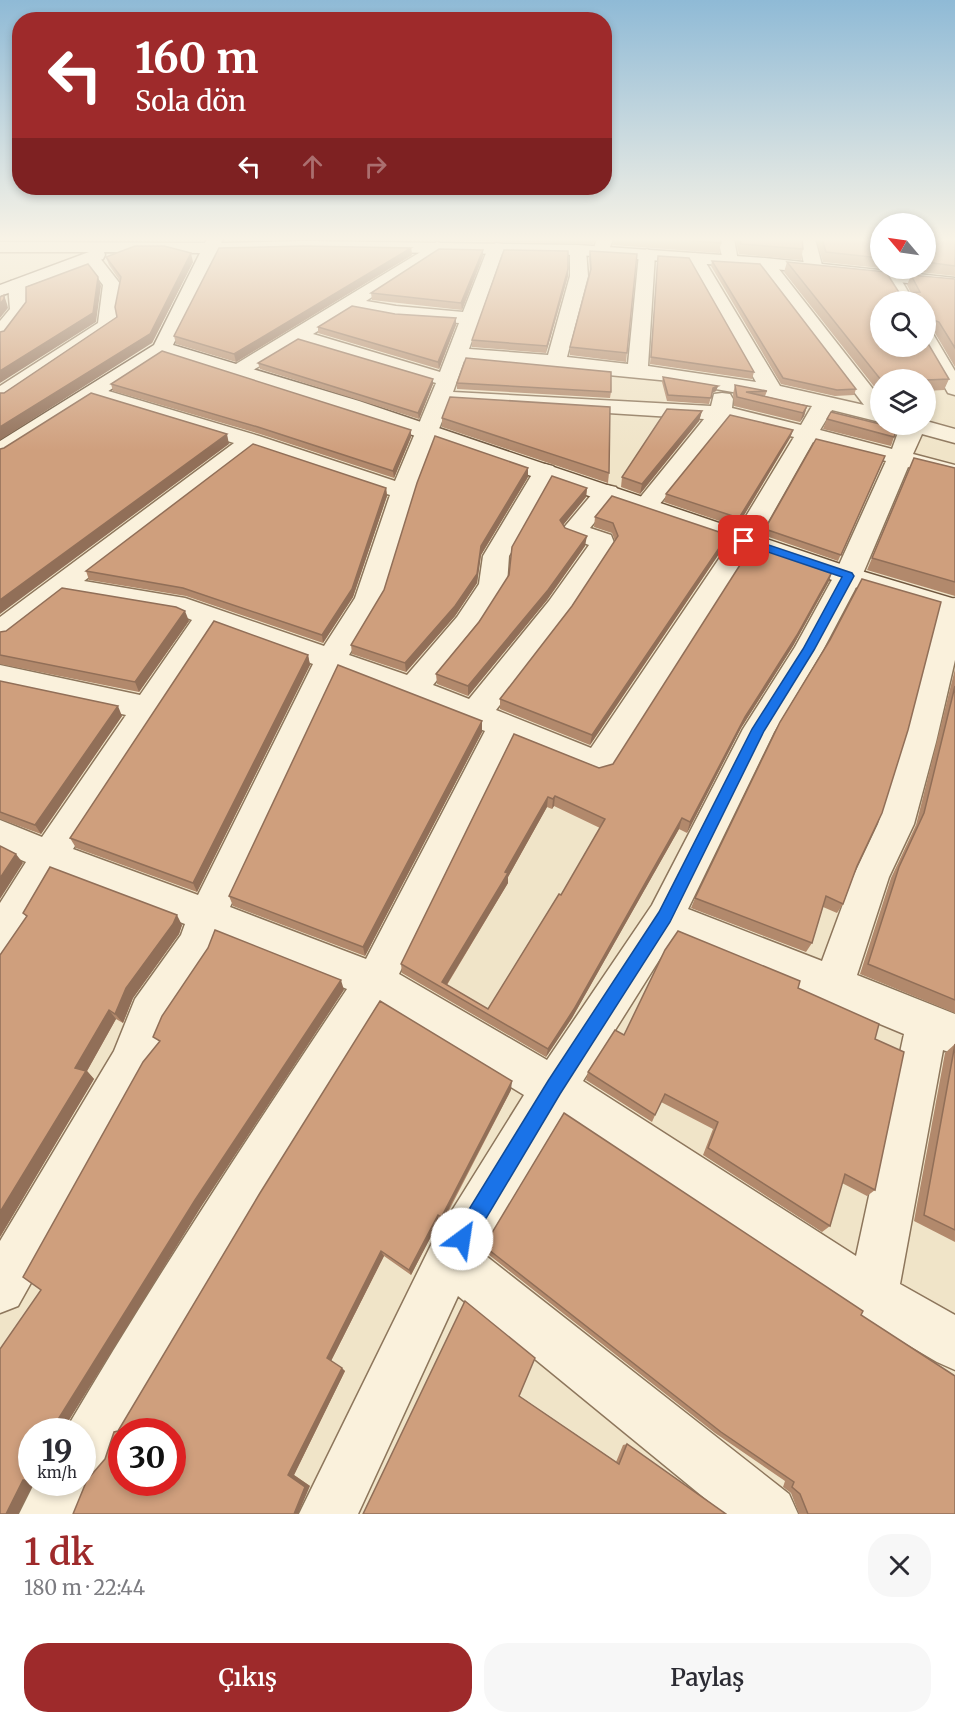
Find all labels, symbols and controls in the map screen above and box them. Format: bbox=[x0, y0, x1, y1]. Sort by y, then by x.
text: 160 m bbox=[135, 32, 259, 84]
icon: left bbox=[36, 36, 114, 114]
text: Sola dön bbox=[135, 84, 246, 118]
icon: left bbox=[233, 150, 266, 183]
icon: ahead bbox=[296, 150, 329, 183]
icon: right bbox=[359, 150, 392, 183]
north arrow bbox=[870, 213, 936, 279]
map controls bbox=[870, 213, 936, 435]
button: search bbox=[870, 291, 936, 357]
button: layers bbox=[870, 369, 936, 435]
pin bbox=[718, 515, 769, 566]
icon: arrive bbox=[727, 524, 760, 557]
position arrow bbox=[430, 1207, 494, 1271]
speed limit sign: 30 bbox=[108, 1418, 186, 1496]
text: 19 bbox=[41, 1431, 73, 1469]
text: km/h bbox=[37, 1463, 77, 1482]
text: 1 dk bbox=[24, 1530, 94, 1575]
button: close bbox=[868, 1534, 931, 1597]
text: 180 m · 22:44 bbox=[24, 1575, 145, 1600]
button: Çıkış bbox=[24, 1643, 472, 1712]
button: Paylaş bbox=[484, 1643, 931, 1712]

